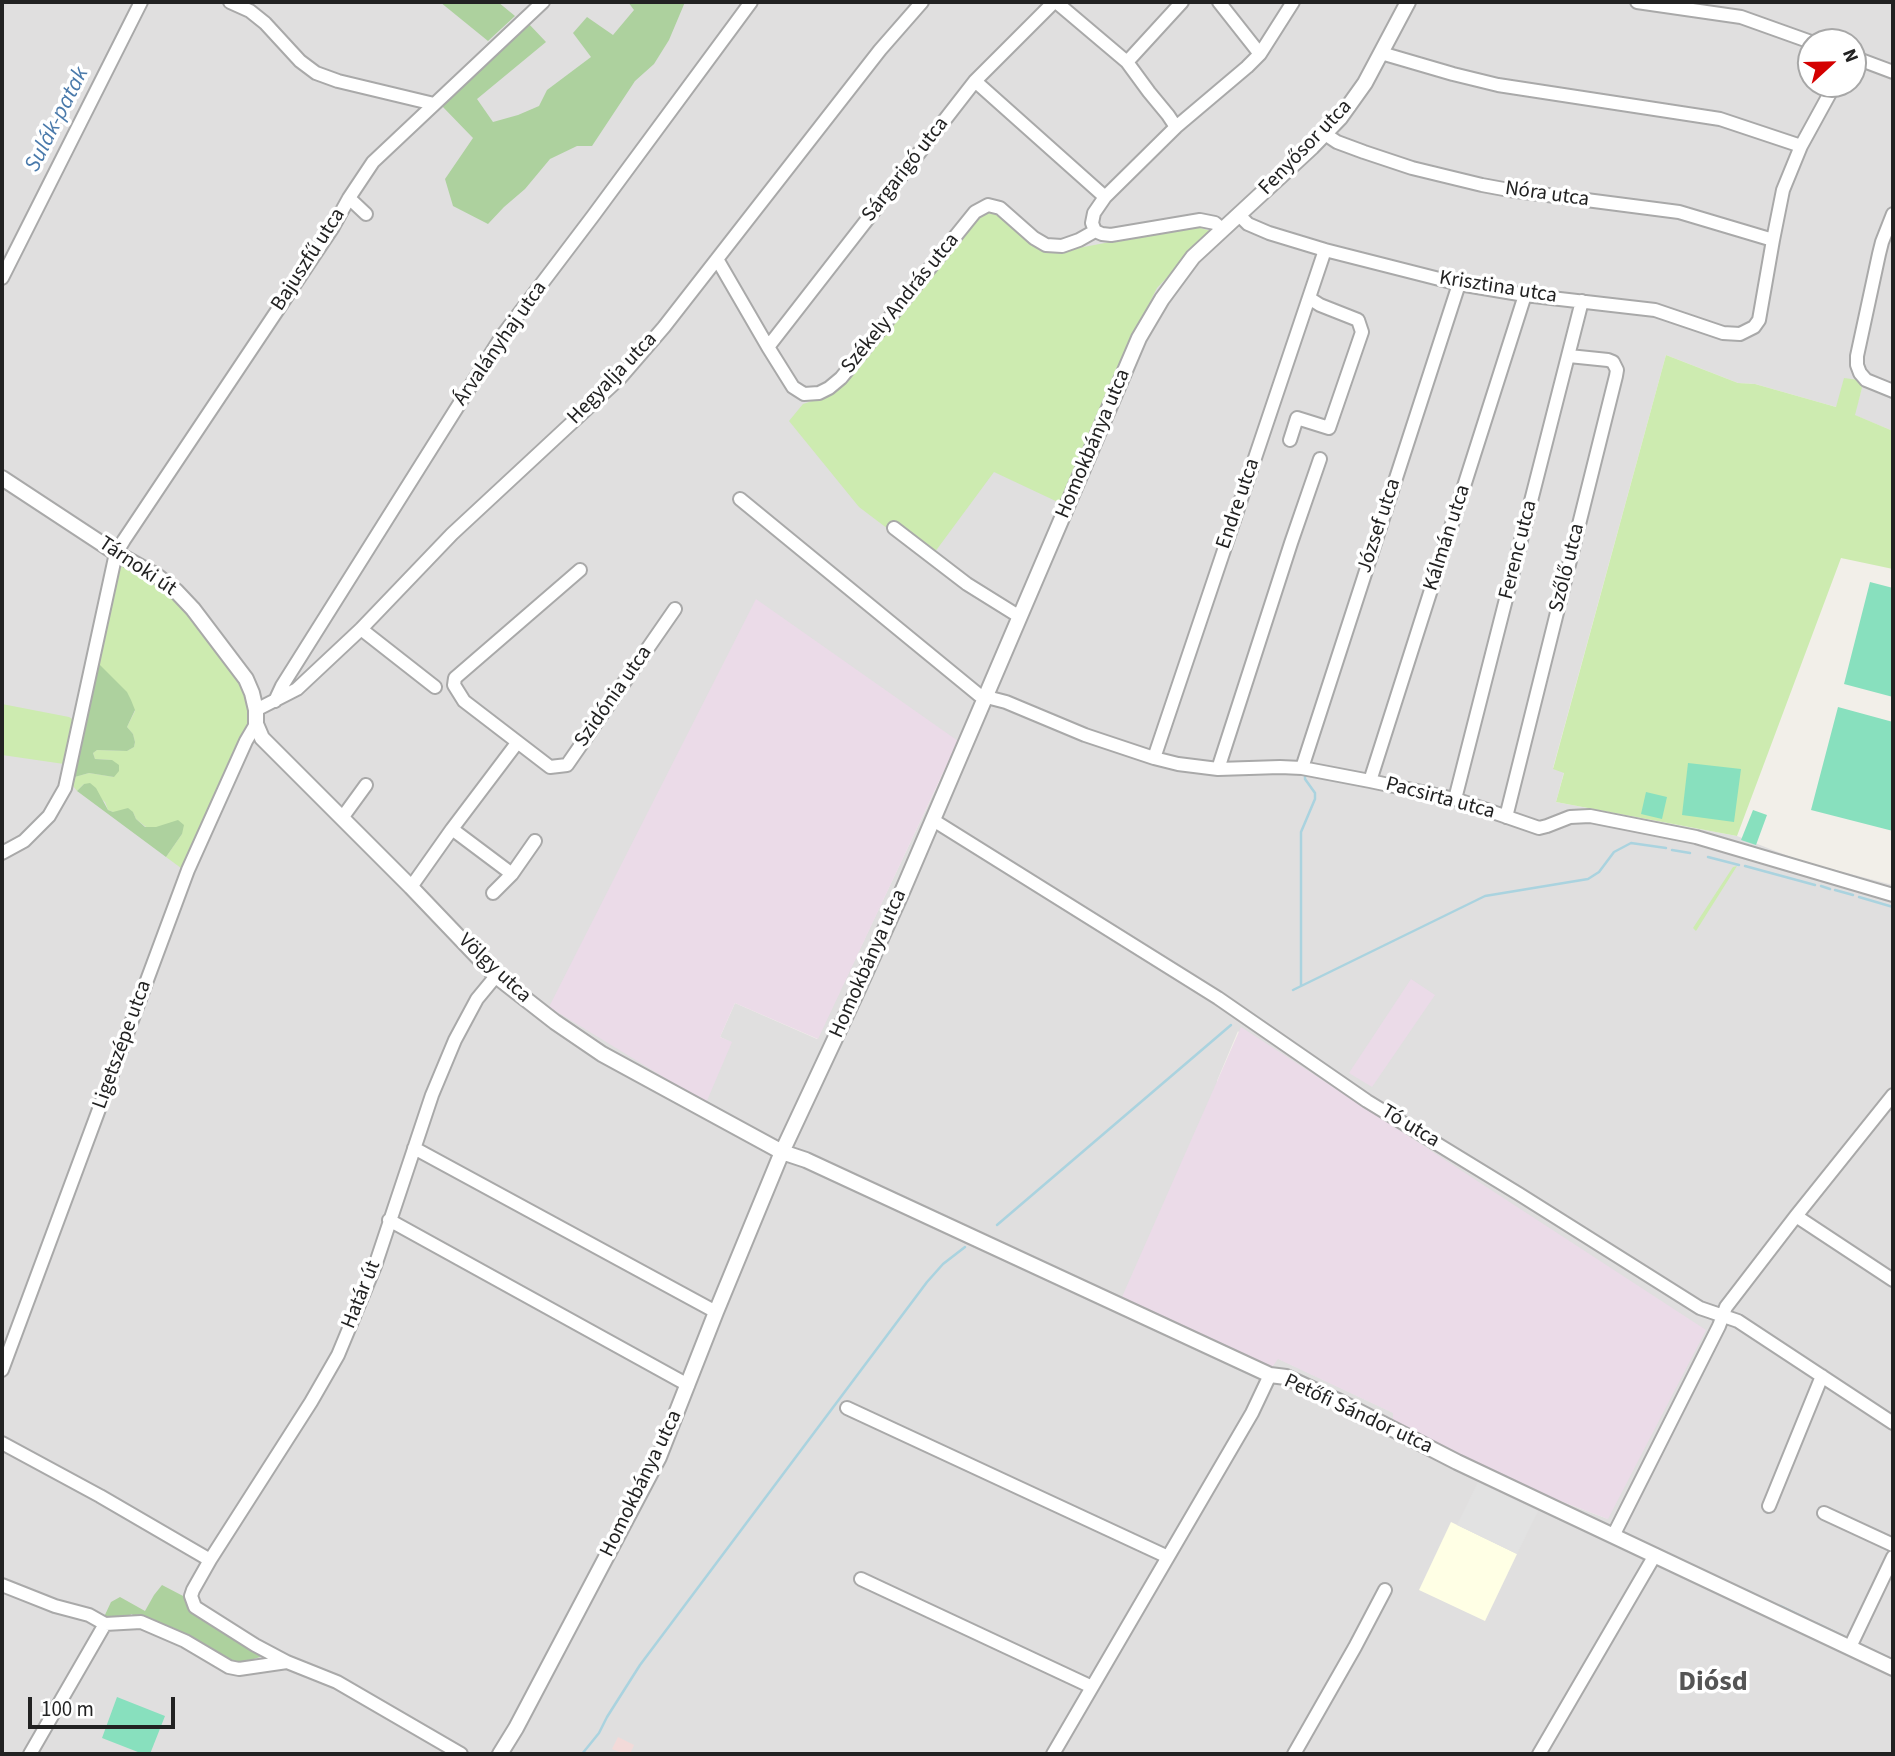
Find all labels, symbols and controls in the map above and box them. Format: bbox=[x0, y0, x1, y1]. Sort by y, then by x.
north arrow bbox=[1797, 28, 1867, 98]
text: N bbox=[1835, 45, 1865, 67]
water label: Sulák-patak bbox=[20, 63, 96, 177]
street label: Fenyősor utca bbox=[1254, 95, 1358, 201]
street label: Sárgarigó utca bbox=[857, 113, 955, 227]
street label: Nóra utca bbox=[1503, 177, 1591, 213]
street label: Bajuszfű utca bbox=[267, 204, 351, 316]
street label: Székely András utca bbox=[837, 229, 965, 379]
street label: Krisztina utca bbox=[1437, 266, 1559, 310]
street label: Árvalányhaj utca bbox=[449, 277, 553, 411]
street label: Hegyalja utca bbox=[563, 328, 663, 430]
street label: Homokbánya utca bbox=[1051, 365, 1137, 523]
street label: Endre utca bbox=[1212, 455, 1266, 553]
street label: József utca bbox=[1353, 476, 1407, 576]
street label: Kálmán utca bbox=[1419, 482, 1477, 594]
street label: Ferenc utca bbox=[1495, 498, 1543, 602]
street label: Szőlő utca bbox=[1545, 521, 1591, 615]
street label: Tárnoki út bbox=[93, 532, 181, 602]
street label: Szidónia utca bbox=[570, 641, 658, 753]
street label: Pacsirta utca bbox=[1383, 772, 1497, 826]
street label: Homokbánya utca bbox=[825, 886, 913, 1042]
street label: Völgy utca bbox=[452, 929, 536, 1009]
street label: Ligetszépe utca bbox=[88, 977, 158, 1113]
street label: Tó utca bbox=[1376, 1100, 1444, 1154]
street label: Határ út bbox=[337, 1257, 387, 1333]
street label: Petőfi Sándor utca bbox=[1280, 1370, 1436, 1460]
street label: Homokbánya utca bbox=[596, 1407, 688, 1561]
district label: Diósd bbox=[1678, 1667, 1748, 1701]
scale bar bbox=[32, 1682, 178, 1726]
text: 100 m bbox=[41, 1694, 94, 1724]

